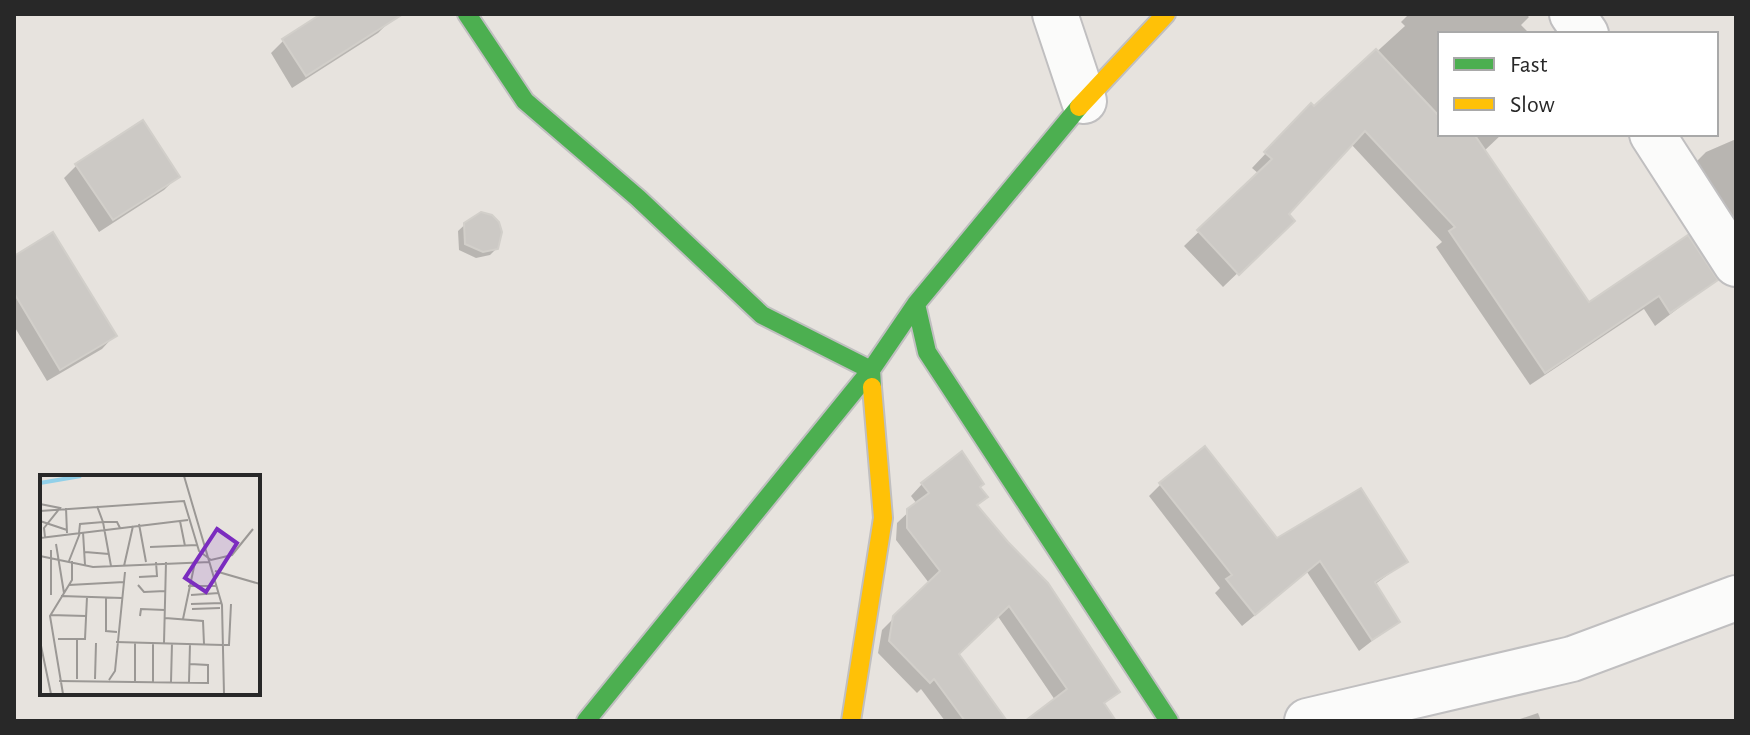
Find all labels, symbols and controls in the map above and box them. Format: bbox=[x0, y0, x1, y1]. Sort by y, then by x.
legend bbox=[1438, 32, 1718, 136]
text: Fast bbox=[1510, 53, 1548, 77]
text: Slow bbox=[1510, 93, 1555, 117]
inset map bbox=[40, 475, 260, 695]

